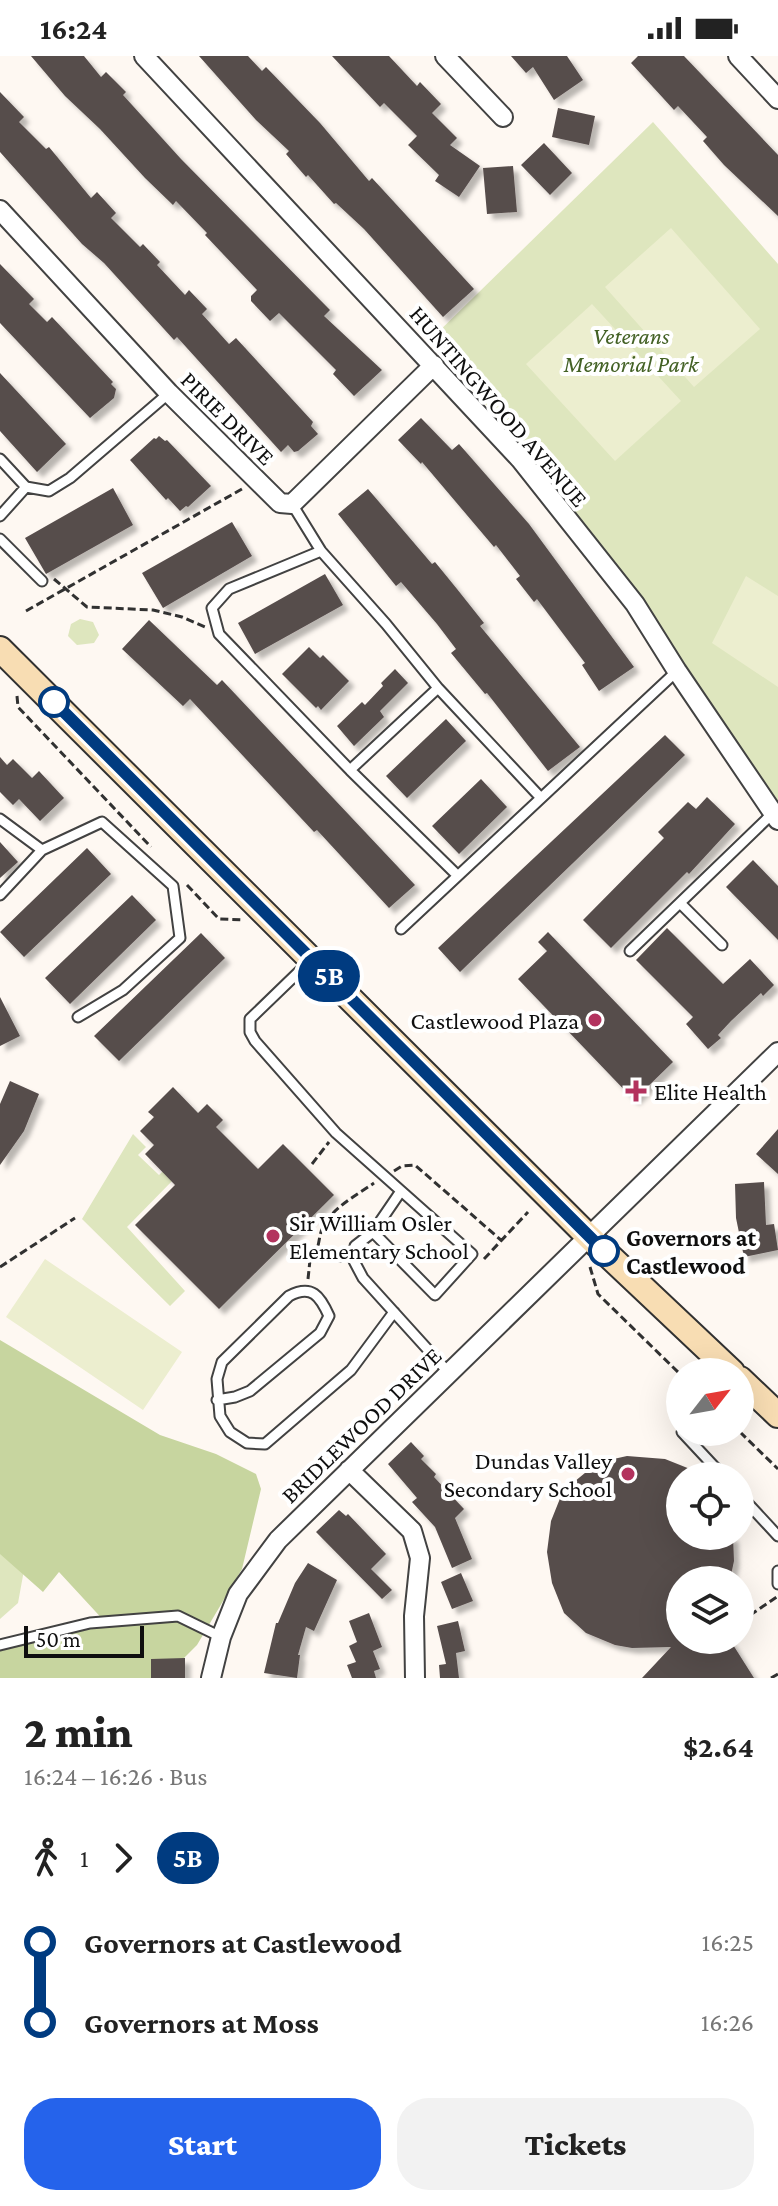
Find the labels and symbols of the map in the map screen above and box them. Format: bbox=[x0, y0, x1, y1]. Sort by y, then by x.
street label: HUNTINGWOOD AVENUE bbox=[404, 300, 594, 512]
park label: Veterans Memorial Park bbox=[563, 322, 700, 377]
street label: PIRIE DRIVE bbox=[176, 366, 280, 470]
unlabelled marker bbox=[39, 687, 69, 717]
line badge: 5B bbox=[293, 950, 365, 1002]
place label: Castlewood Plaza bbox=[411, 1007, 579, 1034]
marker: Castlewood Plaza bbox=[586, 1011, 604, 1029]
place label: Elite Health bbox=[654, 1078, 767, 1105]
marker: Elite Health bbox=[625, 1080, 647, 1102]
place label: Sir William Osler Elementary School bbox=[289, 1209, 469, 1264]
place label: Governors at Castlewood bbox=[626, 1224, 757, 1279]
marker: Sir William Osler Elementary School bbox=[264, 1227, 282, 1245]
marker: Governors at Castlewood bbox=[589, 1236, 619, 1266]
street label: BRIDLEWOOD DRIVE bbox=[275, 1342, 447, 1508]
north arrow bbox=[666, 1358, 754, 1446]
place label: Dundas Valley Secondary School bbox=[444, 1447, 613, 1502]
marker: Dundas Valley Secondary School bbox=[619, 1465, 637, 1483]
scale bar bbox=[24, 1622, 144, 1658]

